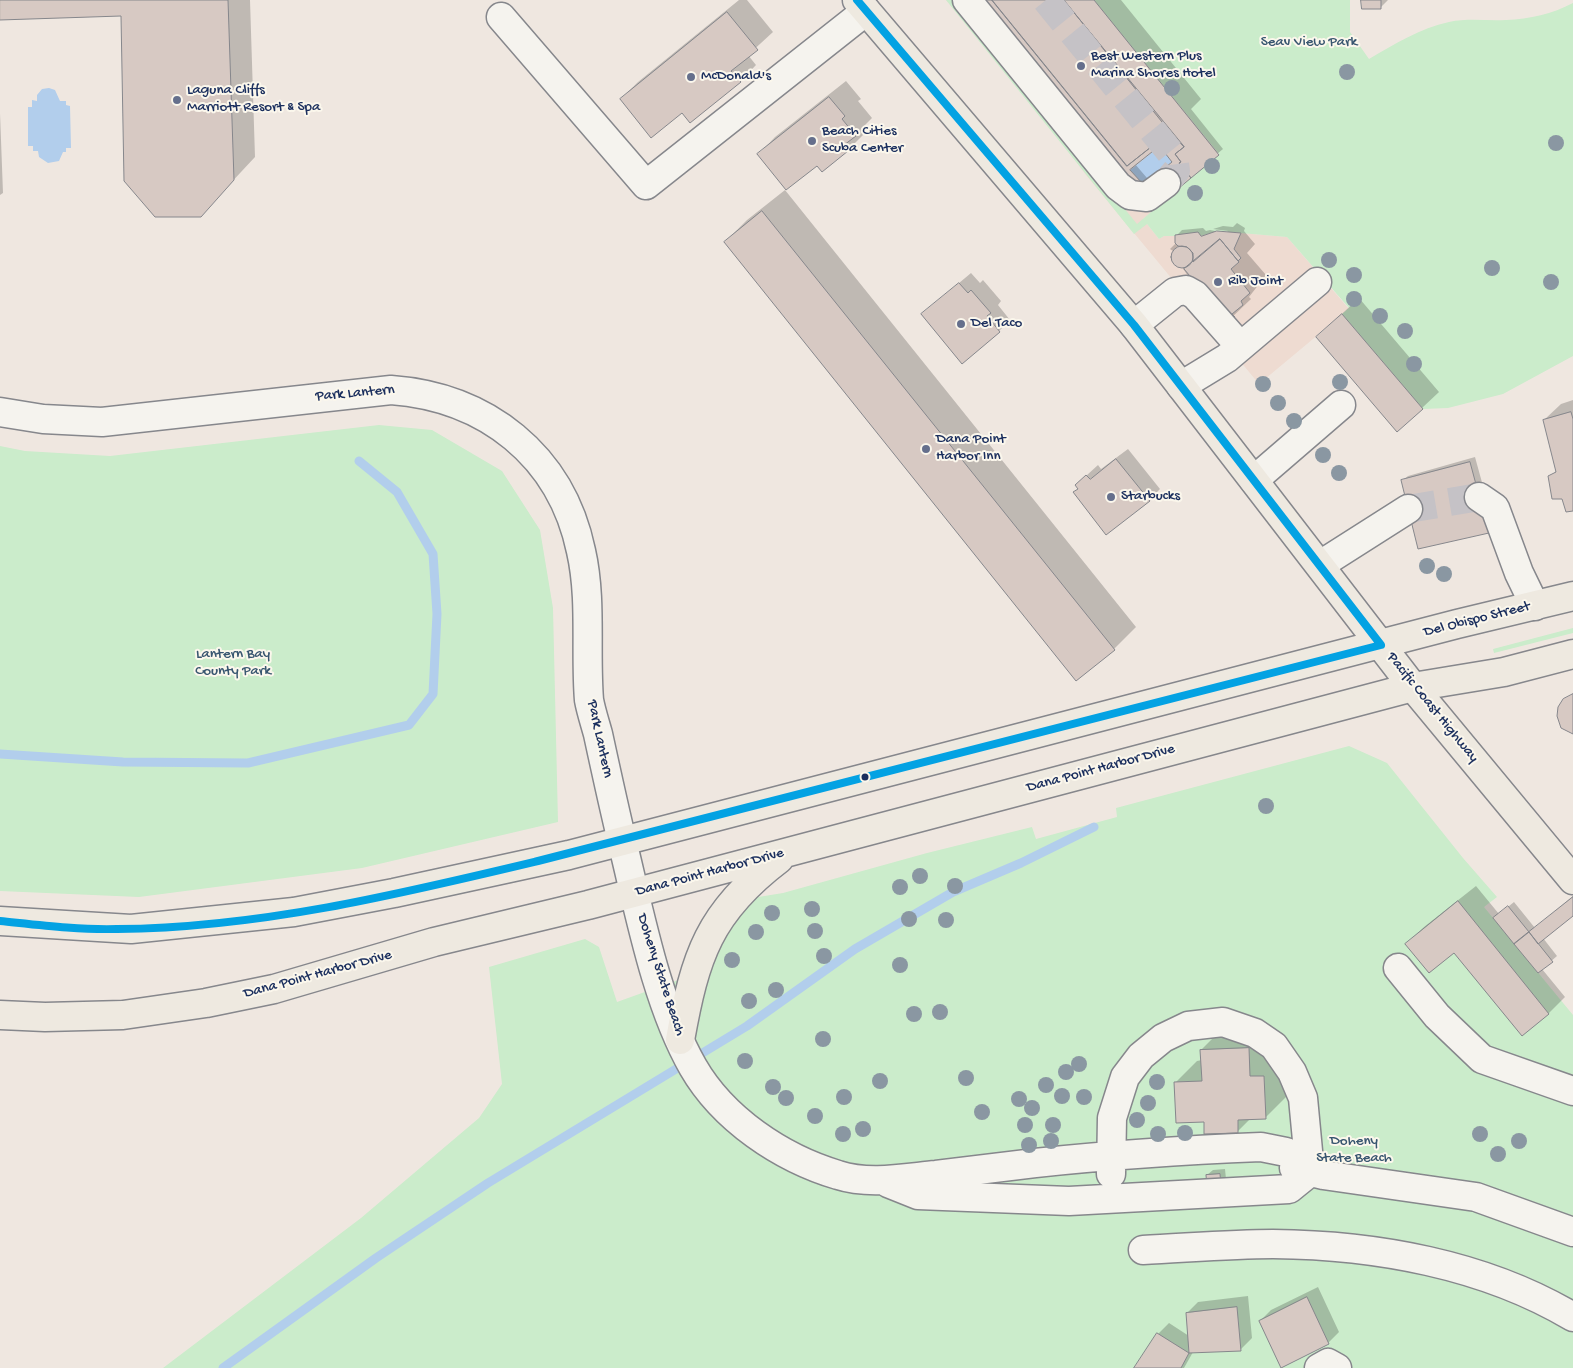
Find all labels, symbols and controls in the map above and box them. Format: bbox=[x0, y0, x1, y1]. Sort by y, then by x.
park label: Seav View Park bbox=[1261, 34, 1357, 52]
place label: Best Western Plus Marina Shores Hotel bbox=[1091, 48, 1216, 83]
marker: Best Western Plus Marina Shores Hotel bbox=[1075, 60, 1087, 72]
place label: McDonald's bbox=[701, 68, 771, 86]
marker: McDonald's bbox=[685, 71, 697, 83]
place label: Laguna Cliffs Marriott Resort & Spa bbox=[187, 82, 320, 117]
marker: Laguna Cliffs Marriott Resort & Spa bbox=[171, 94, 183, 106]
place label: Beach Cities Scuba Center bbox=[822, 123, 903, 158]
marker: Beach Cities Scuba Center bbox=[806, 135, 818, 147]
place label: Rib Joint bbox=[1228, 273, 1283, 291]
marker: Rib Joint bbox=[1212, 276, 1224, 288]
place label: Del Taco bbox=[971, 315, 1022, 333]
marker: Del Taco bbox=[955, 318, 967, 330]
street label: Park Lantern bbox=[315, 382, 395, 406]
place label: Dana Point Harbor Inn bbox=[936, 431, 1006, 466]
marker: Dana Point Harbor Inn bbox=[920, 443, 932, 455]
place label: Starbucks bbox=[1121, 488, 1180, 506]
marker: Starbucks bbox=[1105, 491, 1117, 503]
street label: Del Obispo Street bbox=[1422, 598, 1532, 642]
park label: Lantern Bay County Park bbox=[195, 646, 271, 681]
street label: Pacific Coast Highway bbox=[1382, 649, 1482, 767]
street label: Park Lantern bbox=[582, 698, 616, 780]
street label: Dana Point Harbor Drive bbox=[1025, 741, 1177, 797]
unlabelled marker bbox=[860, 772, 870, 782]
street label: Dana Point Harbor Drive bbox=[634, 845, 786, 901]
street label: Doheny State Beach bbox=[632, 912, 688, 1038]
street label: Dana Point Harbor Drive bbox=[242, 947, 394, 1003]
park label: Doheny State Beach bbox=[1316, 1133, 1392, 1168]

